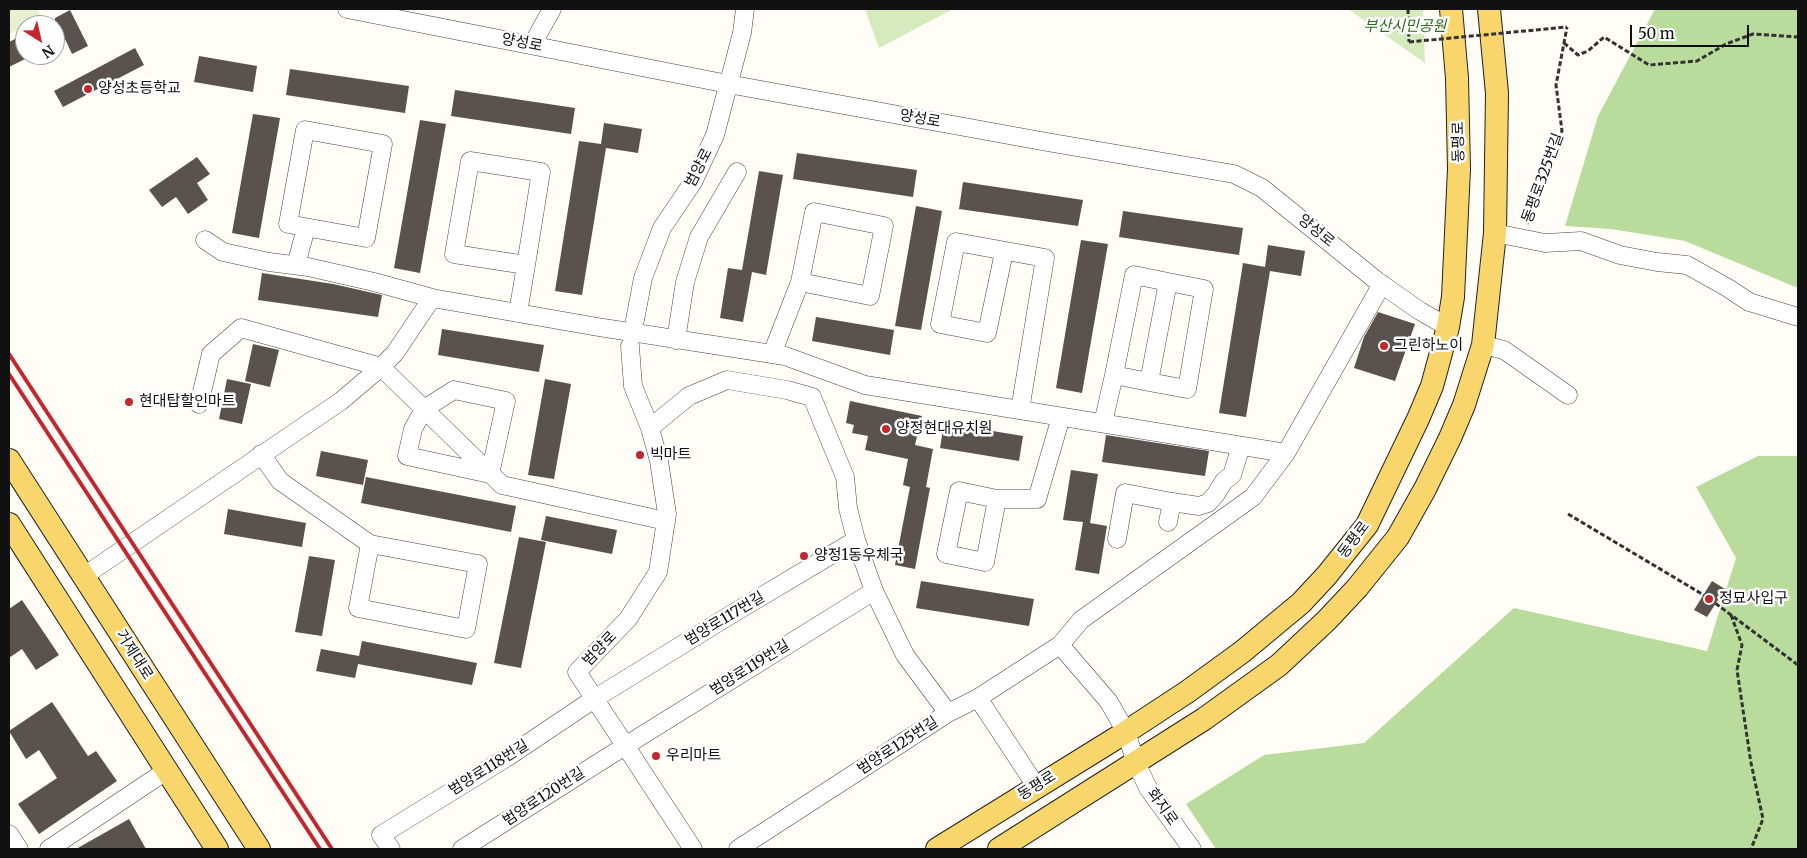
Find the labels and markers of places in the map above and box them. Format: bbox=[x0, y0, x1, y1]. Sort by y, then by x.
place label: 양성초등학교 bbox=[98, 80, 181, 98]
marker: 양성초등학교 bbox=[82, 83, 94, 95]
place label: 그린하노이 bbox=[1394, 337, 1463, 355]
marker: 그린하노이 bbox=[1378, 340, 1390, 352]
place label: 현대탑할인마트 bbox=[139, 393, 236, 411]
marker: 현대탑할인마트 bbox=[123, 396, 135, 408]
place label: 양정현대유치원 bbox=[896, 420, 993, 438]
marker: 양정현대유치원 bbox=[880, 423, 892, 435]
place label: 빅마트 bbox=[650, 446, 691, 464]
marker: 빅마트 bbox=[634, 449, 646, 461]
place label: 양정1동우체국 bbox=[814, 547, 904, 565]
marker: 양정1동우체국 bbox=[798, 550, 810, 562]
place label: 정묘사입구 bbox=[1719, 590, 1788, 608]
marker: 정묘사입구 bbox=[1703, 593, 1715, 605]
place label: 우리마트 bbox=[666, 747, 721, 765]
marker: 우리마트 bbox=[650, 750, 662, 762]

